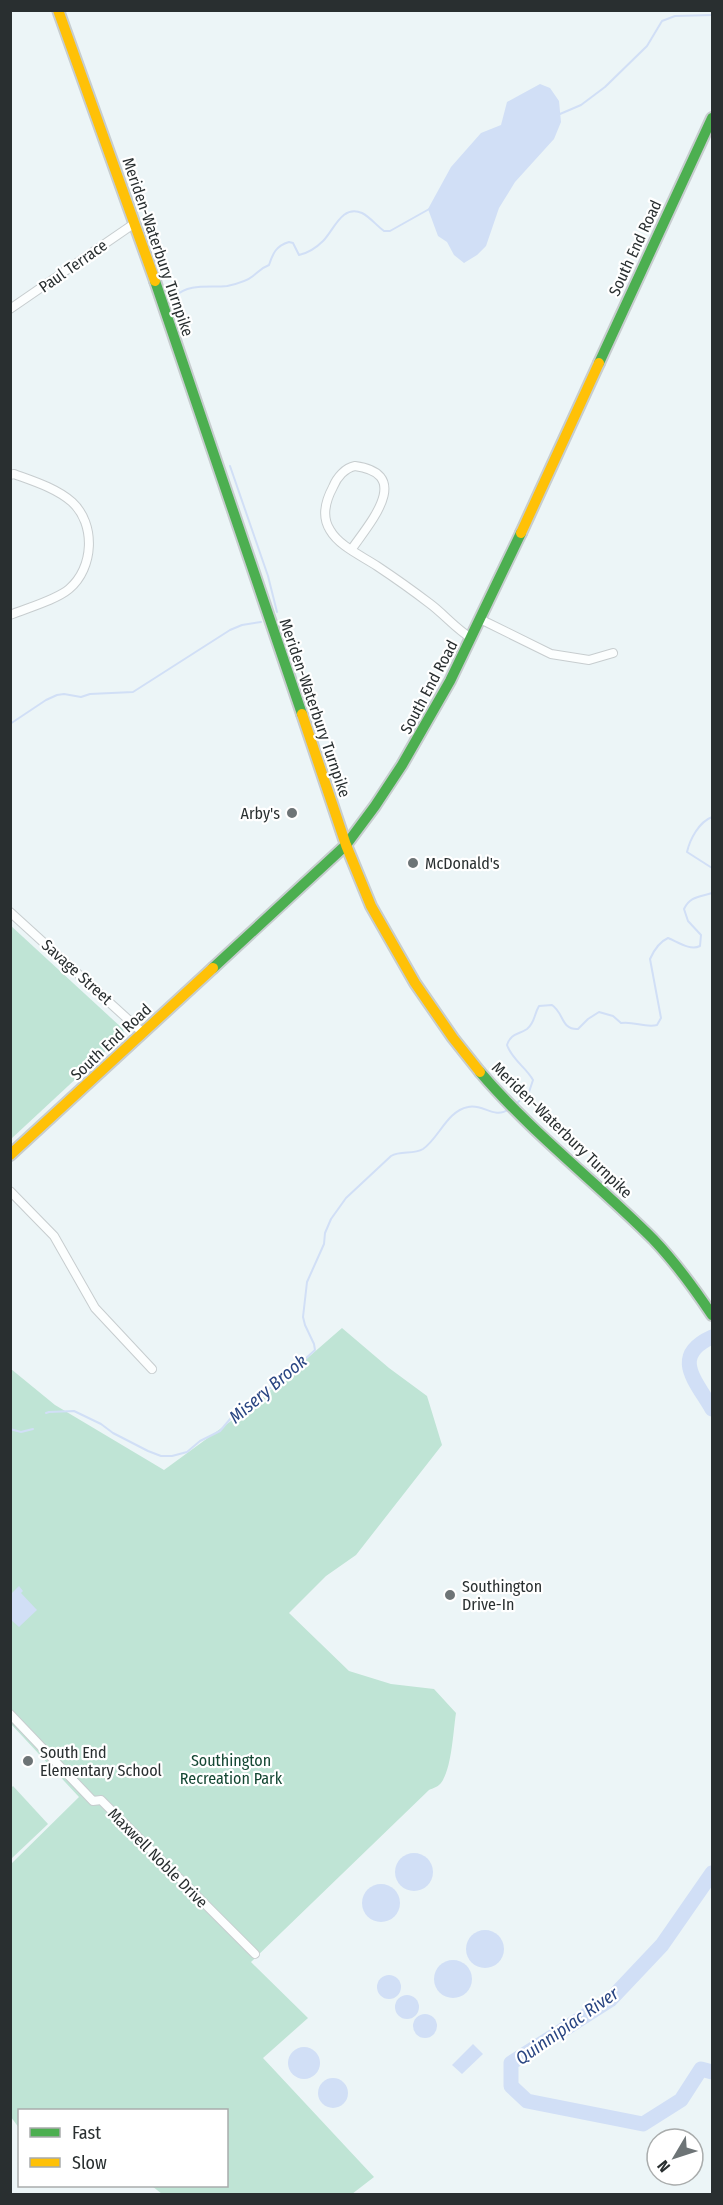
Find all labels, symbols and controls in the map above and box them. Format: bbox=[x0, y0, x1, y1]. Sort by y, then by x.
street label: Meriden-Waterbury Turnpike bbox=[118, 155, 198, 339]
street label: South End Road bbox=[605, 197, 665, 299]
street label: Paul Terrace bbox=[35, 235, 111, 296]
street label: Meriden-Waterbury Turnpike bbox=[275, 616, 355, 800]
street label: South End Road bbox=[396, 637, 462, 737]
place label: Arby's bbox=[241, 804, 280, 823]
marker: Arby's bbox=[285, 806, 299, 820]
place label: McDonald's bbox=[425, 854, 500, 873]
marker: McDonald's bbox=[406, 856, 420, 870]
street label: Savage Street bbox=[38, 935, 117, 1009]
street label: South End Road bbox=[67, 1000, 155, 1084]
street label: Meriden-Waterbury Turnpike bbox=[488, 1058, 636, 1202]
water label: Misery Brook bbox=[224, 1350, 312, 1428]
place label: Southington Drive-In bbox=[462, 1577, 542, 1614]
marker: Southington Drive-In bbox=[443, 1588, 457, 1602]
place label: South End Elementary School bbox=[40, 1743, 162, 1780]
park label: Southington Recreation Park bbox=[180, 1751, 283, 1788]
marker: South End Elementary School bbox=[21, 1754, 35, 1768]
street label: Maxwell Noble Drive bbox=[104, 1804, 212, 1912]
water label: Quinnipiac River bbox=[511, 1982, 623, 2070]
legend bbox=[18, 2109, 228, 2187]
text: Fast bbox=[72, 2122, 101, 2144]
north arrow bbox=[645, 2127, 705, 2187]
text: Slow bbox=[72, 2152, 107, 2174]
text: N bbox=[653, 2156, 674, 2176]

